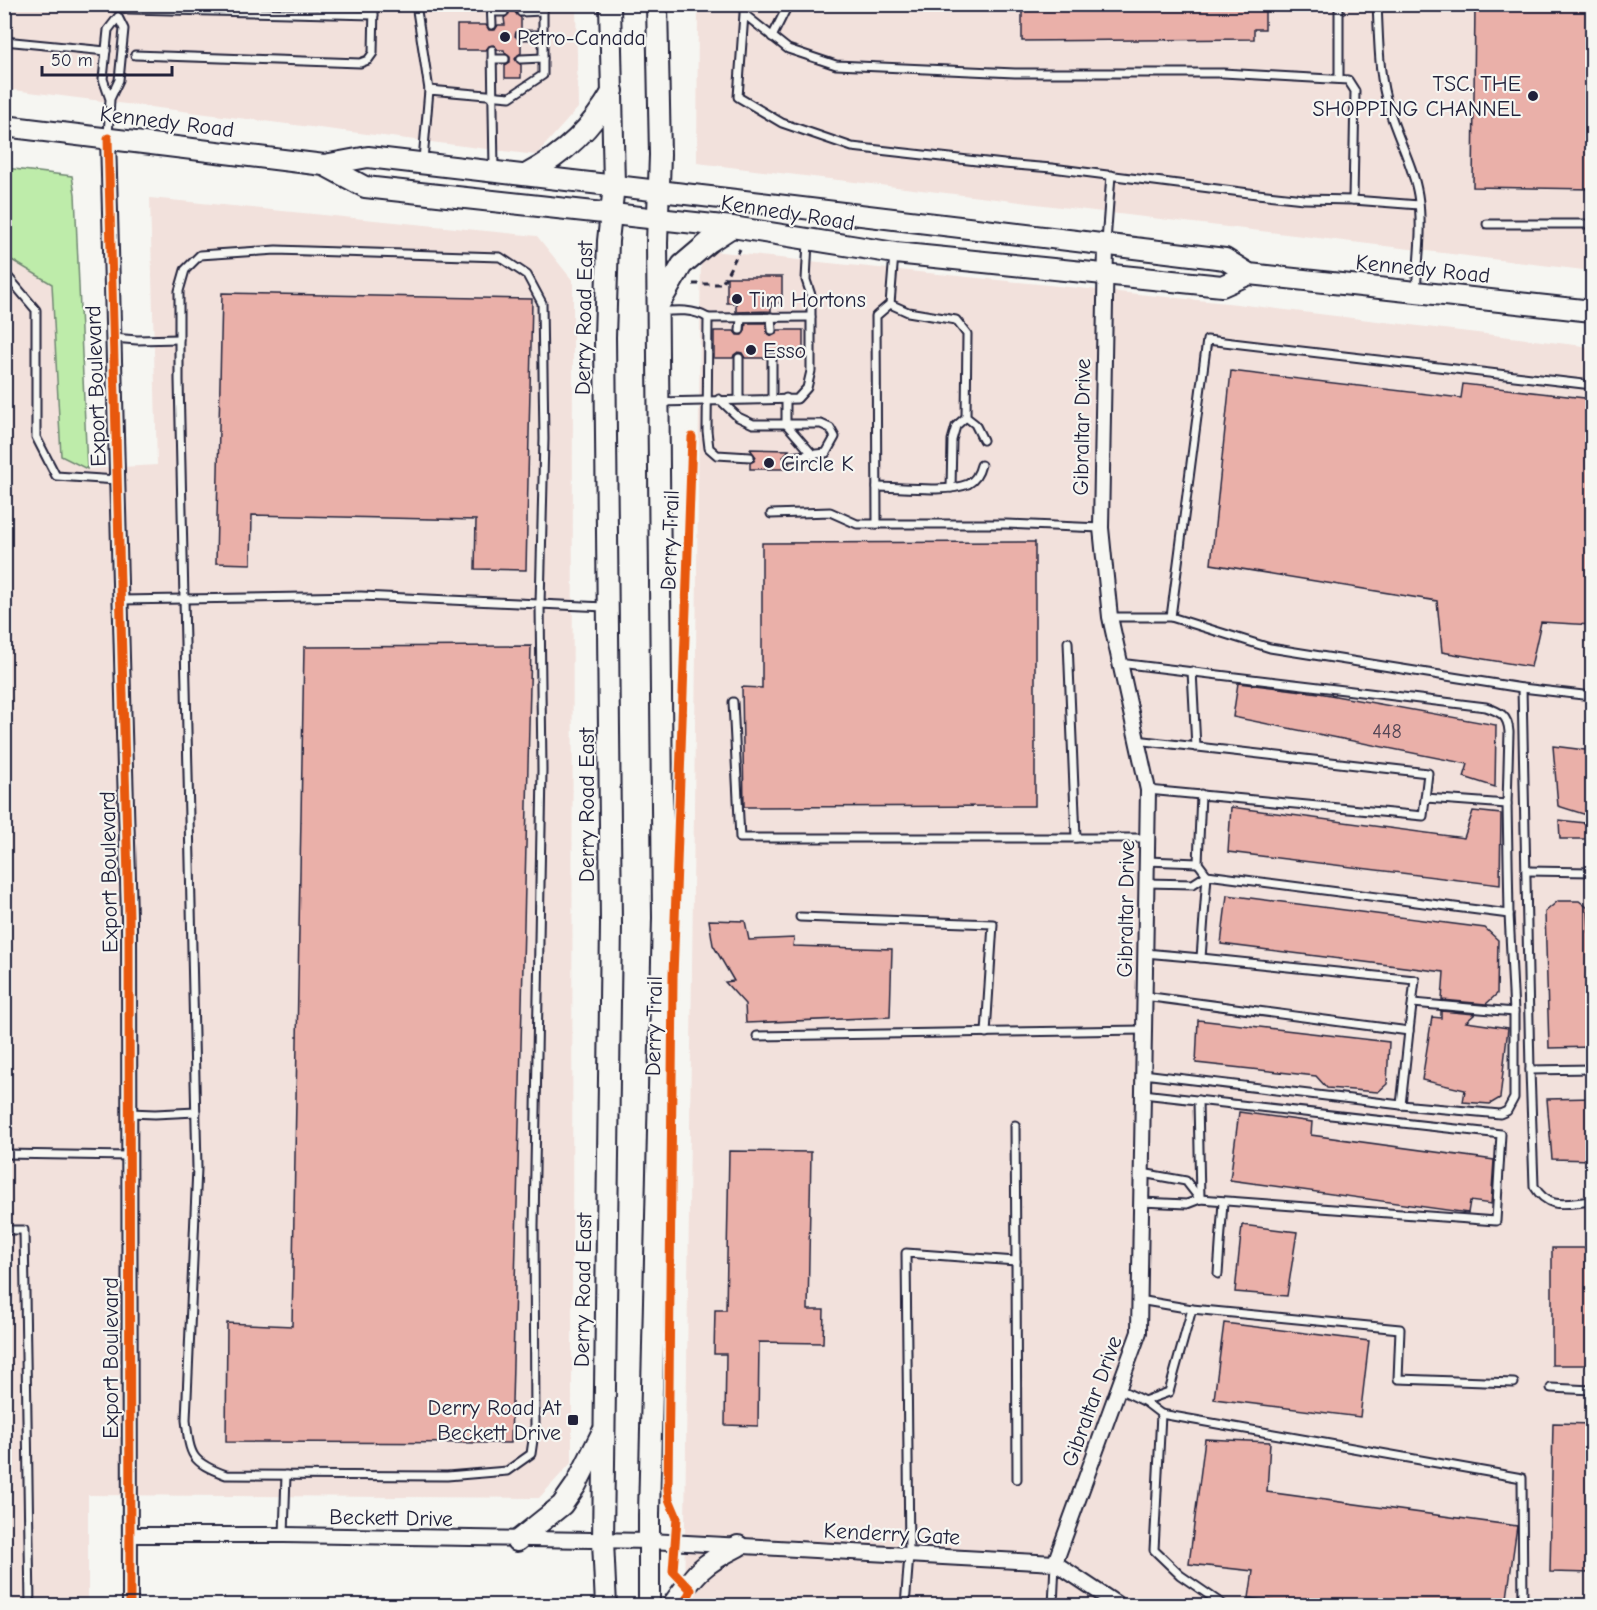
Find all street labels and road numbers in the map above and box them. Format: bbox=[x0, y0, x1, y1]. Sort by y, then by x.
street label: Kennedy Road bbox=[98, 101, 235, 143]
street label: Kennedy Road bbox=[719, 190, 857, 236]
street label: Derry Road East bbox=[570, 240, 598, 395]
street label: Kennedy Road bbox=[1354, 249, 1491, 289]
street label: Export Boulevard bbox=[80, 305, 112, 467]
street label: Gibraltar Drive bbox=[1068, 358, 1096, 496]
street label: Derry Trail bbox=[655, 489, 685, 591]
street label: Derry Road East bbox=[574, 727, 600, 882]
street label: Export Boulevard bbox=[95, 791, 123, 953]
street label: Gibraltar Drive bbox=[1112, 840, 1140, 978]
street label: Derry Trail bbox=[640, 976, 668, 1076]
street label: Derry Road East bbox=[569, 1212, 597, 1367]
street label: Export Boulevard bbox=[98, 1277, 124, 1439]
street label: Gibraltar Drive bbox=[1056, 1332, 1128, 1470]
street label: Beckett Drive bbox=[329, 1504, 453, 1532]
street label: Kenderry Gate bbox=[823, 1517, 961, 1551]

